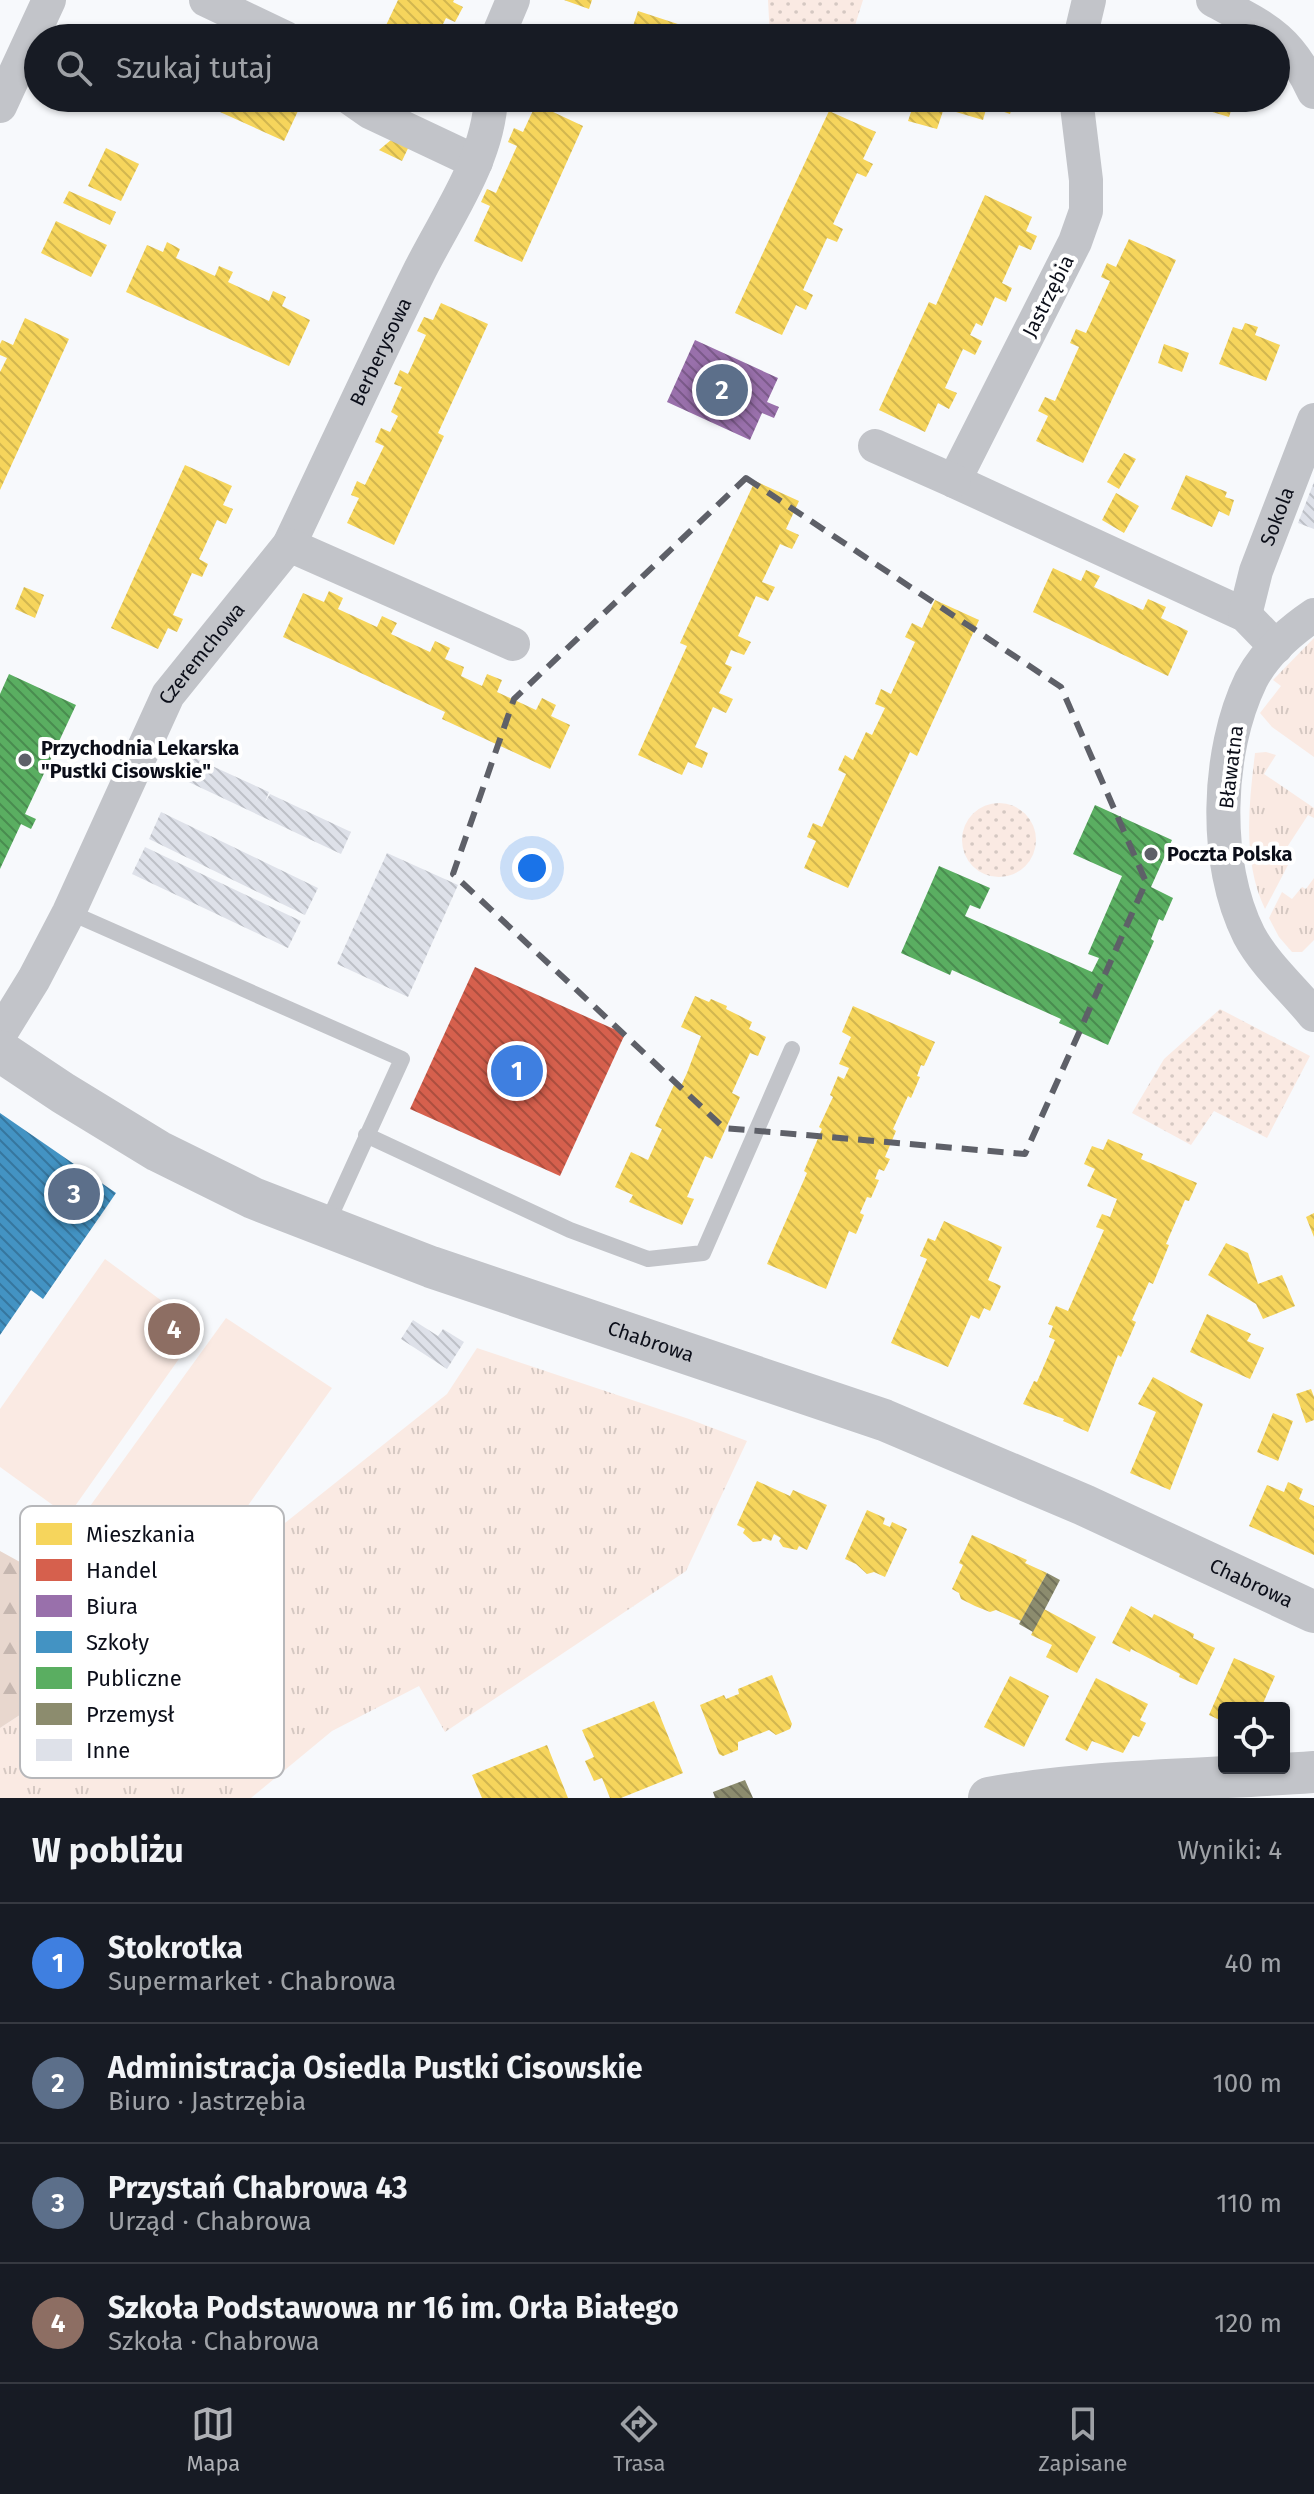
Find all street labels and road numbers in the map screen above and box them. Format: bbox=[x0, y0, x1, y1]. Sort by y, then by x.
street label: Jastrzębia bbox=[1017, 251, 1079, 341]
street label: Berberysowa bbox=[344, 294, 417, 410]
street label: Sokola bbox=[1255, 483, 1299, 549]
street label: Czeremchowa bbox=[153, 598, 250, 708]
street label: Bławatna bbox=[1214, 724, 1248, 810]
street label: Chabrowa bbox=[605, 1316, 697, 1367]
street label: Chabrowa bbox=[1206, 1553, 1297, 1613]

